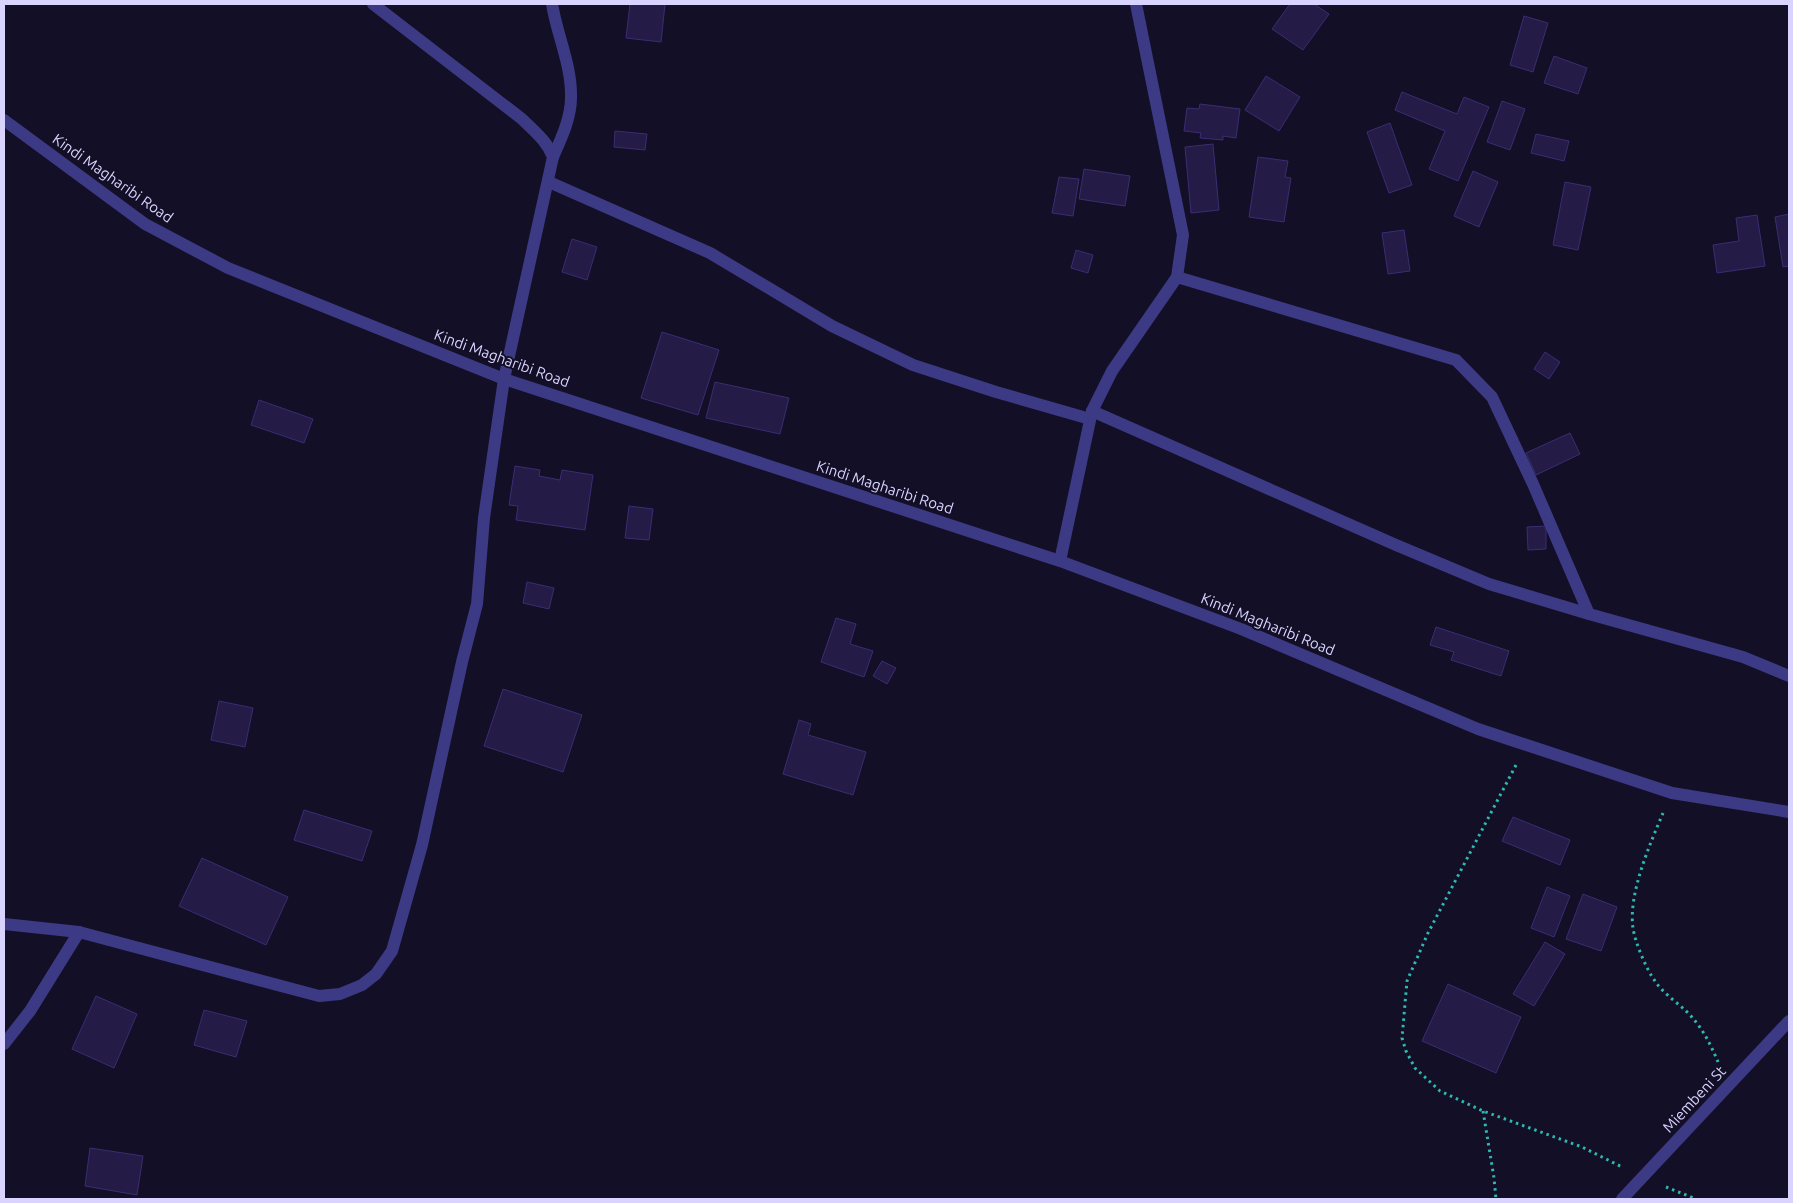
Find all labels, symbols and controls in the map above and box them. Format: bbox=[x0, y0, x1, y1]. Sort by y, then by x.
street label: Kindi Magharibi Road bbox=[50, 130, 176, 226]
street label: Kindi Magharibi Road bbox=[432, 326, 572, 390]
street label: Kindi Magharibi Road bbox=[814, 457, 956, 517]
street label: Kindi Magharibi Road bbox=[1199, 589, 1337, 659]
street label: Miembeni St bbox=[1659, 1062, 1729, 1136]

